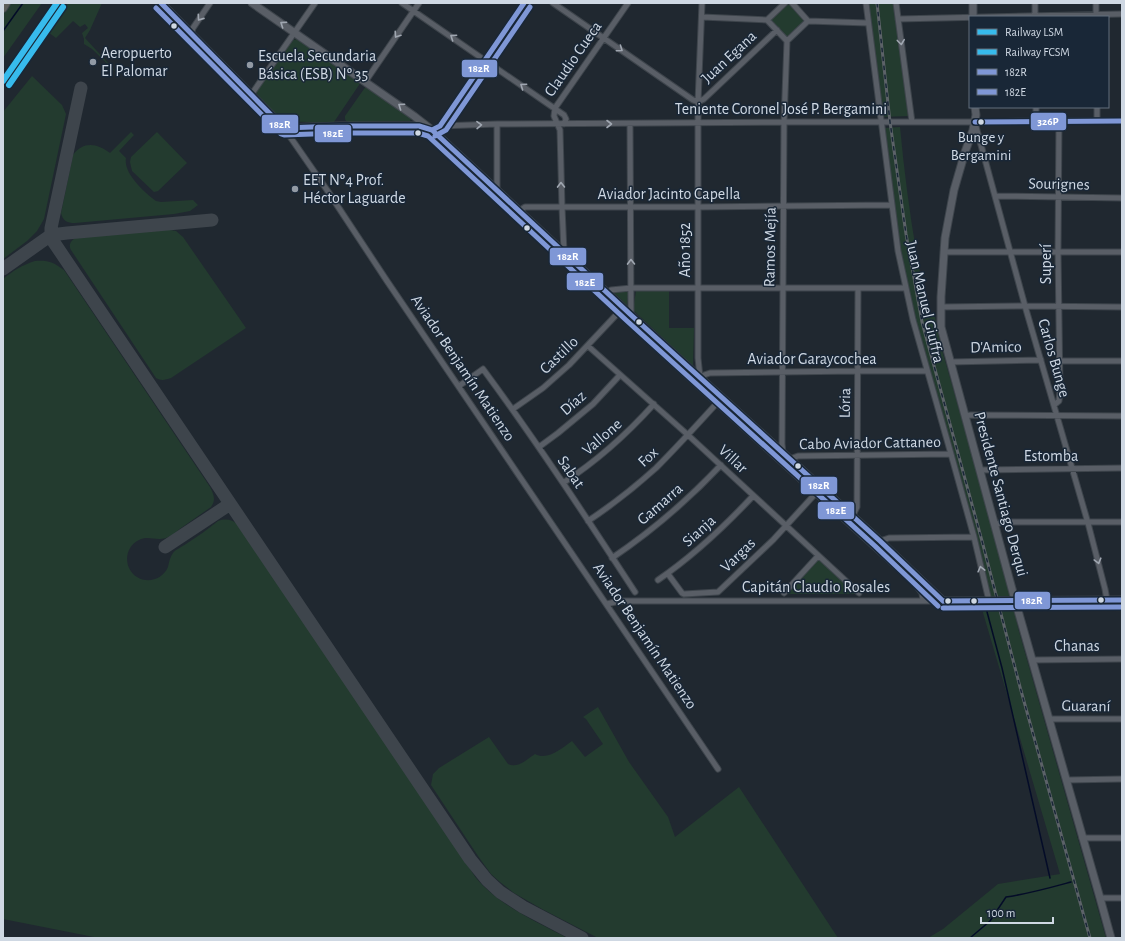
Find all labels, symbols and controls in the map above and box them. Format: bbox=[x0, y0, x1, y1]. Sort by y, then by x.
one-way arrow bbox=[197, 14, 205, 21]
legend bbox=[969, 16, 1109, 108]
street label: Claudio Cueca bbox=[541, 19, 605, 99]
unlabelled marker bbox=[169, 21, 179, 31]
one-way arrow bbox=[280, 22, 287, 29]
text: Railway LSM bbox=[1005, 26, 1063, 39]
street label: Juan Egana bbox=[698, 28, 760, 86]
one-way arrow bbox=[394, 31, 402, 38]
one-way arrow bbox=[450, 35, 457, 42]
one-way arrow bbox=[896, 39, 905, 45]
one-way arrow bbox=[616, 44, 623, 52]
place label: Aeropuerto El Palomar bbox=[101, 45, 172, 79]
text: Railway FCSM bbox=[1005, 46, 1070, 59]
place label: Escuela Secundaria Básica (ESB) Nº 35 bbox=[258, 48, 376, 82]
marker: Aeropuerto El Palomar bbox=[88, 57, 98, 67]
line badge: 182R bbox=[461, 59, 498, 78]
marker: Escuela Secundaria Básica (ESB) Nº 35 bbox=[245, 60, 255, 70]
text: 182R bbox=[468, 63, 490, 74]
text: 182R bbox=[1005, 66, 1027, 78]
one-way arrow bbox=[520, 83, 527, 91]
text: 182E bbox=[1005, 86, 1026, 98]
street label: Teniente Coronel José P. Bergamini bbox=[675, 101, 887, 117]
one-way arrow bbox=[398, 104, 405, 111]
line badge: 326P bbox=[1030, 112, 1067, 131]
line badge: 182R bbox=[261, 114, 299, 134]
text: 326P bbox=[1037, 116, 1059, 127]
marker: Bunge y Bergamini bbox=[976, 117, 986, 127]
text: 182R bbox=[269, 119, 291, 130]
one-way arrow bbox=[606, 120, 612, 128]
one-way arrow bbox=[476, 121, 482, 129]
line badge: 182E bbox=[314, 124, 352, 143]
text: 182E bbox=[323, 128, 343, 139]
unlabelled marker bbox=[413, 128, 423, 138]
place label: Bunge y Bergamini bbox=[951, 130, 1011, 163]
place label: EET Nº4 Prof. Héctor Laguarde bbox=[303, 172, 406, 206]
street label: Sourignes bbox=[1028, 175, 1090, 193]
one-way arrow bbox=[557, 182, 565, 188]
marker: EET Nº4 Prof. Héctor Laguarde bbox=[290, 184, 300, 194]
street label: Aviador Jacinto Capella bbox=[598, 186, 740, 202]
street label: Ramos Mejía bbox=[761, 207, 780, 287]
unlabelled marker bbox=[522, 223, 532, 233]
street label: Año 1852 bbox=[677, 223, 693, 277]
street label: Juan Manuel Giuffra bbox=[903, 239, 947, 365]
street label: Superí bbox=[1038, 244, 1054, 284]
line badge: 182R bbox=[549, 247, 587, 266]
text: 182R bbox=[557, 251, 579, 262]
one-way arrow bbox=[627, 259, 635, 265]
line badge: 182E bbox=[566, 272, 604, 291]
text: 182E bbox=[575, 277, 595, 288]
street label: Aviador Benjamín Matienzo bbox=[407, 292, 518, 445]
unlabelled marker bbox=[634, 317, 644, 327]
street label: Carlos Bunge bbox=[1035, 317, 1073, 399]
street label: Castillo bbox=[537, 333, 581, 377]
street label: D'Amico bbox=[970, 339, 1022, 355]
street label: Aviador Garaycochea bbox=[747, 351, 877, 368]
street label: Díaz bbox=[557, 387, 589, 418]
street label: Lória bbox=[837, 388, 853, 418]
street label: Presidente Santiago Derqui bbox=[971, 410, 1031, 578]
street label: Vallone bbox=[579, 416, 625, 458]
street label: Cabo Aviador Cattaneo bbox=[799, 434, 941, 452]
street label: Villar bbox=[715, 442, 751, 477]
street label: Fox bbox=[635, 444, 661, 470]
street label: Estomba bbox=[1024, 448, 1078, 464]
street label: Sabat bbox=[554, 453, 588, 491]
unlabelled marker bbox=[793, 461, 803, 471]
line badge: 182R bbox=[800, 476, 838, 495]
street label: Gamarra bbox=[634, 480, 686, 528]
text: 182R bbox=[808, 480, 830, 491]
line badge: 182E bbox=[817, 501, 855, 520]
text: 182E bbox=[826, 505, 846, 516]
street label: Sianja bbox=[679, 512, 719, 551]
street label: Vargas bbox=[718, 535, 759, 575]
one-way arrow bbox=[1093, 557, 1102, 564]
street label: Aviador Benjamín Matienzo bbox=[589, 560, 700, 713]
one-way arrow bbox=[978, 565, 986, 572]
street label: Capitán Claudio Rosales bbox=[742, 579, 890, 595]
line badge: 182R bbox=[1014, 591, 1051, 610]
text: 182R bbox=[1021, 595, 1043, 606]
unlabelled marker bbox=[1096, 595, 1106, 605]
unlabelled marker bbox=[943, 596, 953, 606]
unlabelled marker bbox=[969, 596, 979, 606]
street label: Chanas bbox=[1054, 638, 1100, 654]
street label: Guaraní bbox=[1061, 698, 1111, 714]
scale bar bbox=[981, 899, 1053, 925]
text: 100 m bbox=[987, 907, 1015, 919]

